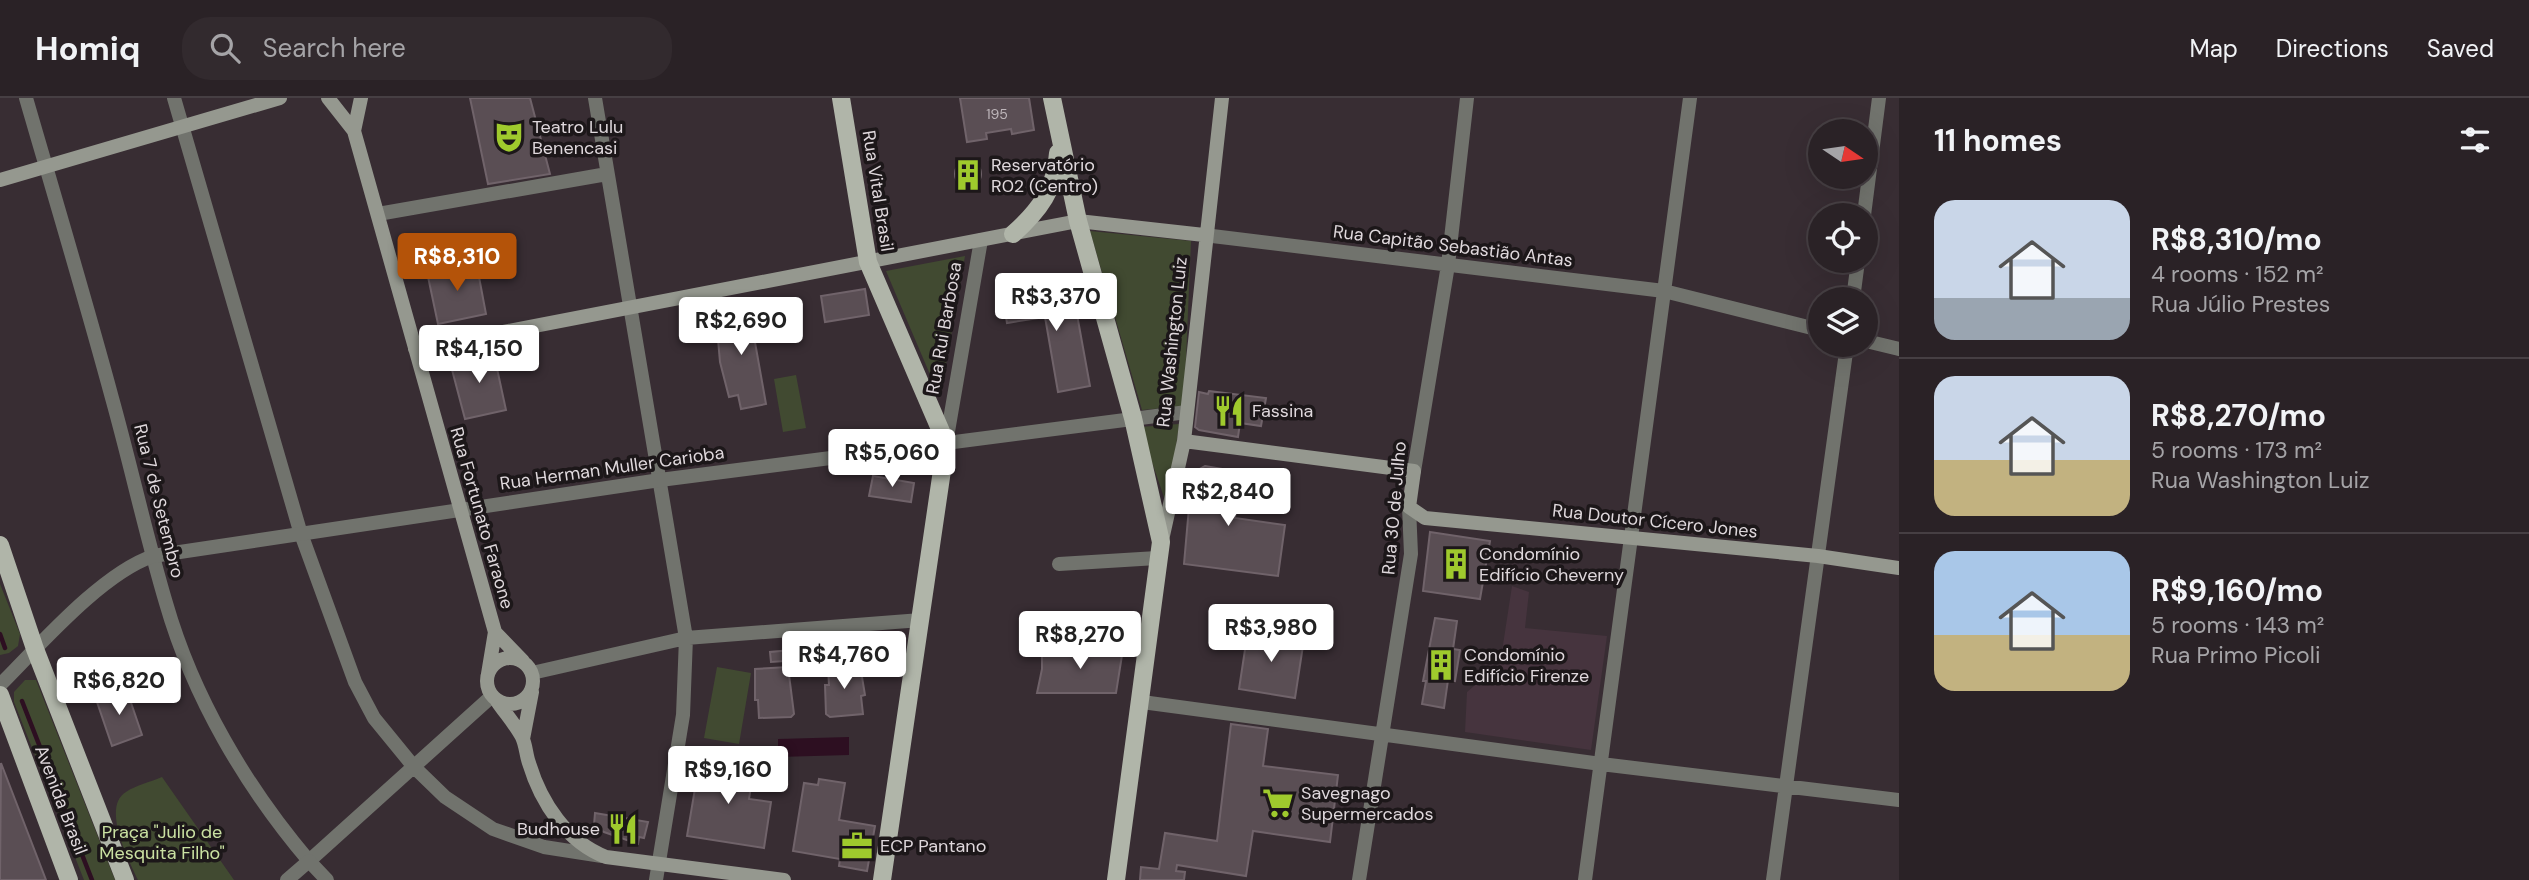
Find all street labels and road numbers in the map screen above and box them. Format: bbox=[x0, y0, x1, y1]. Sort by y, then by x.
street label: Rua Vital Brasil bbox=[857, 129, 899, 253]
street label: Rua Capitão Sebastião Antas bbox=[1332, 219, 1574, 273]
street label: Rua Washington Luiz bbox=[1151, 256, 1193, 428]
street label: Rua Rui Barbosa bbox=[921, 260, 967, 396]
street label: Rua 7 de Setembro bbox=[128, 421, 190, 581]
street label: Rua Fortunato Faraone bbox=[445, 424, 519, 612]
street label: Rua Herman Muller Carioba bbox=[498, 440, 726, 496]
street label: Rua 30 de Julho bbox=[1376, 440, 1412, 576]
street label: Rua Doutor Cícero Jones bbox=[1551, 498, 1759, 544]
street label: Avenida Brasil bbox=[29, 742, 93, 858]

